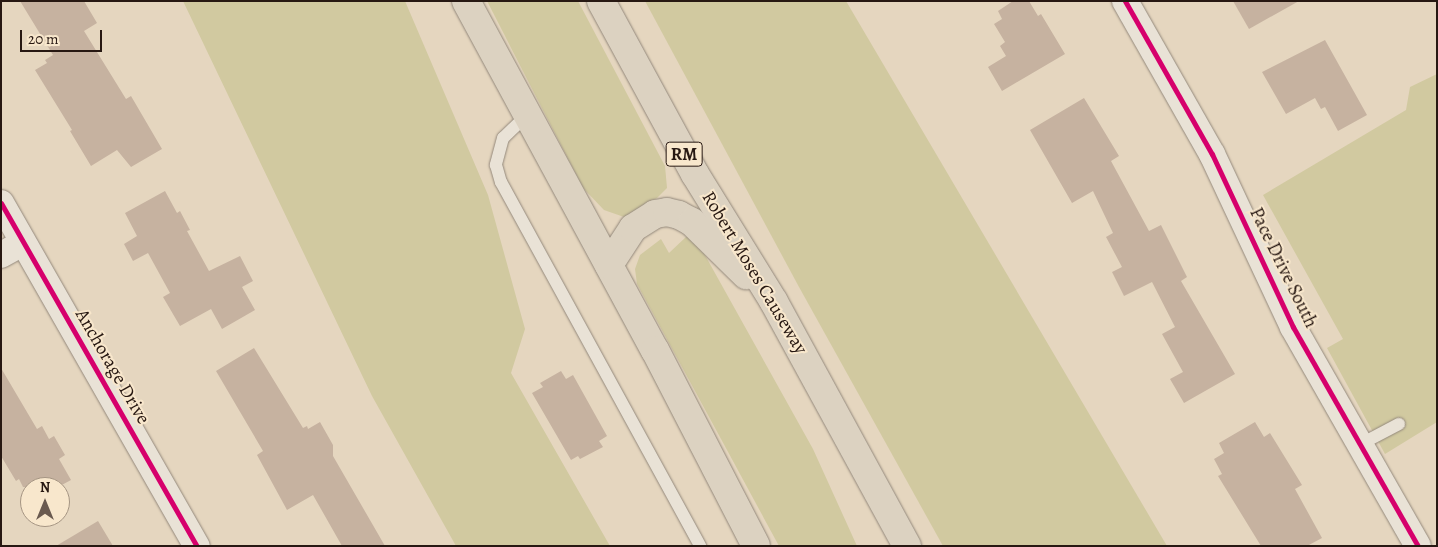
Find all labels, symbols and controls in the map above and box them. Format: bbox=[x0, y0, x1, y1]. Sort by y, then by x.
scale bar bbox=[22, 20, 105, 52]
text: 20 m bbox=[28, 29, 59, 49]
road number: RM bbox=[665, 138, 703, 170]
street label: Robert Moses Causeway bbox=[696, 187, 812, 359]
street label: Pace Drive South bbox=[1244, 204, 1322, 332]
street label: Anchorage Drive bbox=[70, 305, 154, 429]
north arrow bbox=[20, 477, 70, 527]
text: N bbox=[40, 478, 50, 497]

